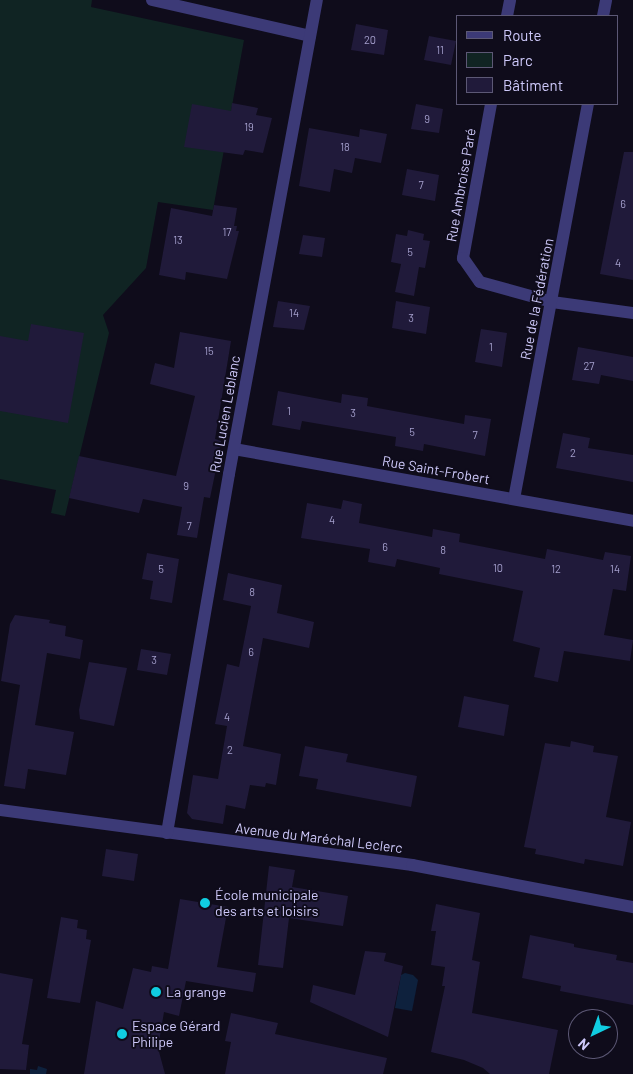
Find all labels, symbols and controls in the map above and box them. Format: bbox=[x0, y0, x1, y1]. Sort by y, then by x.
legend bbox=[456, 15, 618, 105]
text: Route bbox=[503, 26, 542, 44]
house number: 20 bbox=[364, 33, 376, 47]
house number: 11 bbox=[436, 43, 444, 57]
text: Parc bbox=[503, 51, 533, 69]
text: Bâtiment bbox=[503, 76, 563, 94]
house number: 9 bbox=[424, 112, 430, 126]
house number: 19 bbox=[244, 120, 254, 134]
street label: Rue Ambroise Paré bbox=[443, 127, 479, 243]
house number: 18 bbox=[340, 140, 350, 154]
house number: 7 bbox=[418, 178, 424, 192]
house number: 6 bbox=[620, 197, 626, 211]
house number: 17 bbox=[222, 225, 232, 239]
house number: 13 bbox=[173, 233, 183, 247]
street label: Rue de la Fédération bbox=[517, 237, 557, 361]
house number: 5 bbox=[407, 245, 413, 259]
house number: 4 bbox=[615, 256, 621, 270]
house number: 14 bbox=[289, 306, 299, 320]
house number: 3 bbox=[408, 311, 414, 325]
house number: 1 bbox=[489, 340, 493, 354]
house number: 15 bbox=[204, 344, 214, 358]
street label: Rue Lucien Leblanc bbox=[206, 354, 244, 474]
house number: 27 bbox=[583, 359, 595, 373]
house number: 1 bbox=[287, 404, 291, 418]
house number: 3 bbox=[350, 406, 356, 420]
house number: 5 bbox=[409, 425, 415, 439]
house number: 7 bbox=[472, 428, 478, 442]
house number: 2 bbox=[570, 446, 576, 460]
street label: Rue Saint-Frobert bbox=[381, 452, 491, 488]
house number: 9 bbox=[183, 479, 189, 493]
house number: 4 bbox=[329, 513, 335, 527]
house number: 7 bbox=[186, 519, 192, 533]
house number: 6 bbox=[382, 540, 388, 554]
house number: 8 bbox=[440, 543, 446, 557]
house number: 10 bbox=[493, 561, 503, 575]
house number: 5 bbox=[158, 562, 164, 576]
house number: 12 bbox=[551, 562, 561, 576]
house number: 14 bbox=[610, 562, 620, 576]
house number: 8 bbox=[249, 585, 255, 599]
house number: 6 bbox=[248, 645, 254, 659]
house number: 3 bbox=[151, 653, 157, 667]
house number: 4 bbox=[224, 710, 230, 724]
house number: 2 bbox=[227, 743, 233, 757]
street label: Avenue du Maréchal Leclerc bbox=[234, 819, 404, 857]
place label: École municipale des arts et loisirs bbox=[215, 887, 318, 920]
marker: École municipale des arts et loisirs bbox=[199, 897, 211, 909]
place label: La grange bbox=[166, 984, 226, 1000]
marker: La grange bbox=[150, 986, 162, 998]
north arrow bbox=[568, 1009, 618, 1059]
place label: Espace Gérard Philipe bbox=[132, 1018, 221, 1050]
marker: Espace Gérard Philipe bbox=[116, 1028, 128, 1040]
text: N bbox=[574, 1035, 592, 1054]

